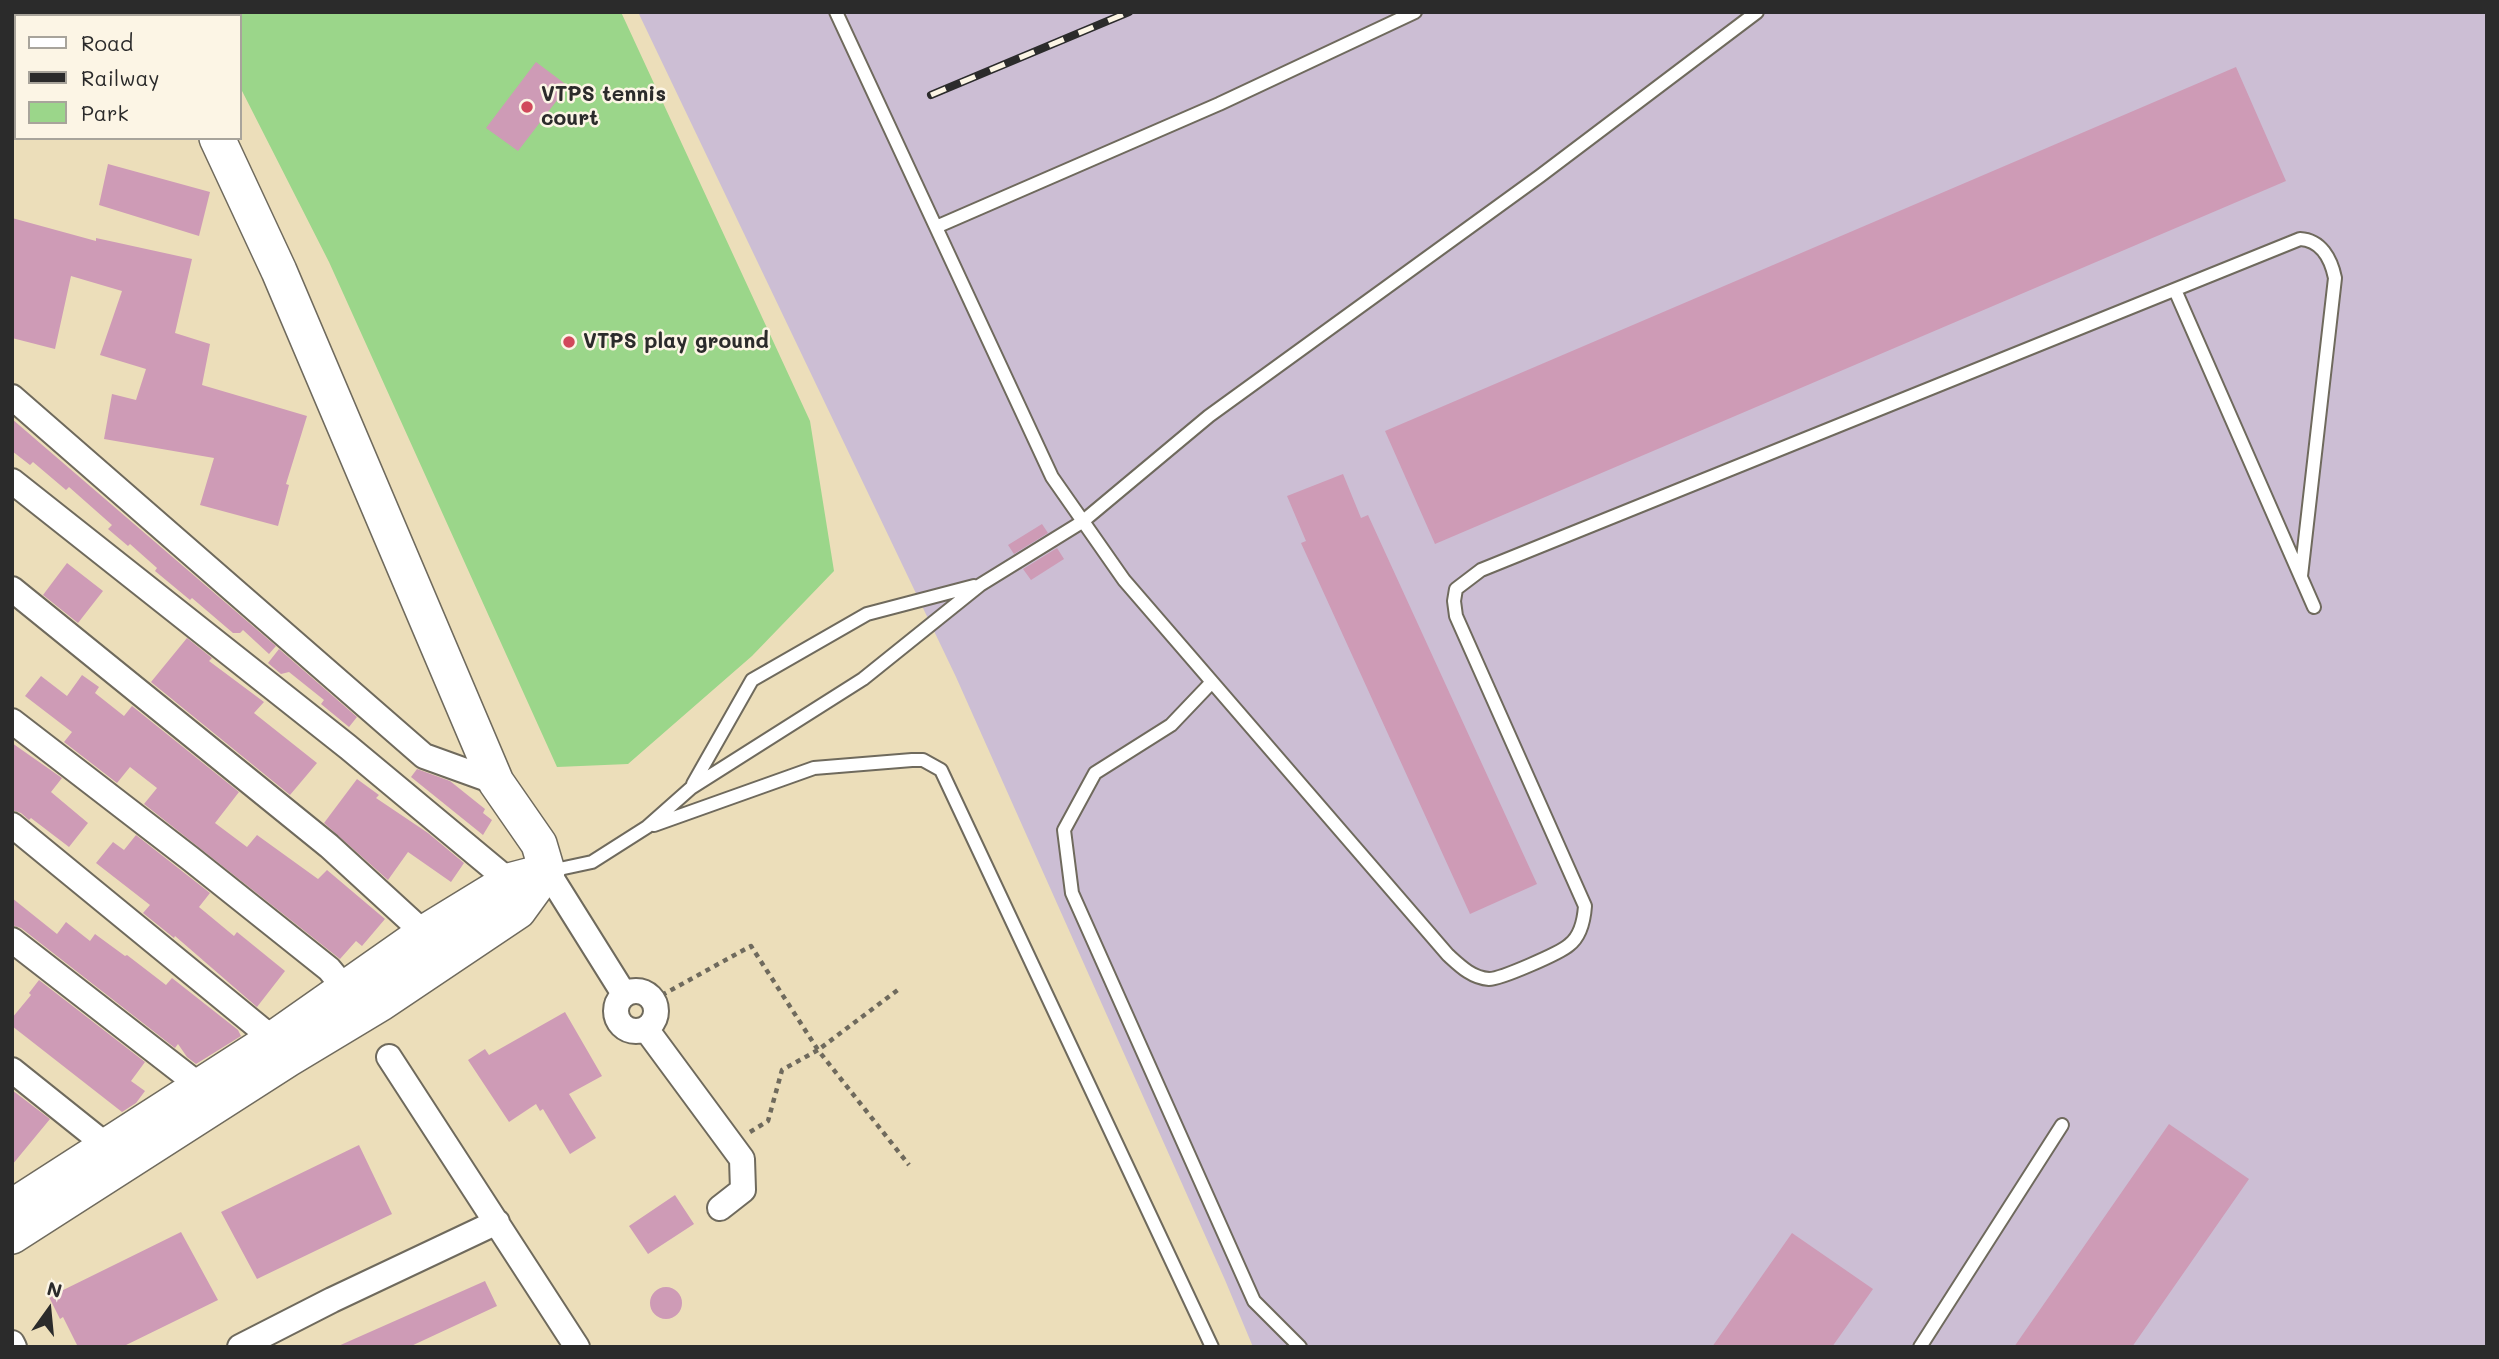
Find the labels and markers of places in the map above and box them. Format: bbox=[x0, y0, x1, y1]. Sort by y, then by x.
place label: VTPS tennis court bbox=[541, 82, 666, 132]
marker: VTPS tennis court bbox=[519, 99, 535, 115]
place label: VTPS play ground bbox=[583, 329, 769, 355]
marker: VTPS play ground bbox=[561, 334, 577, 350]

